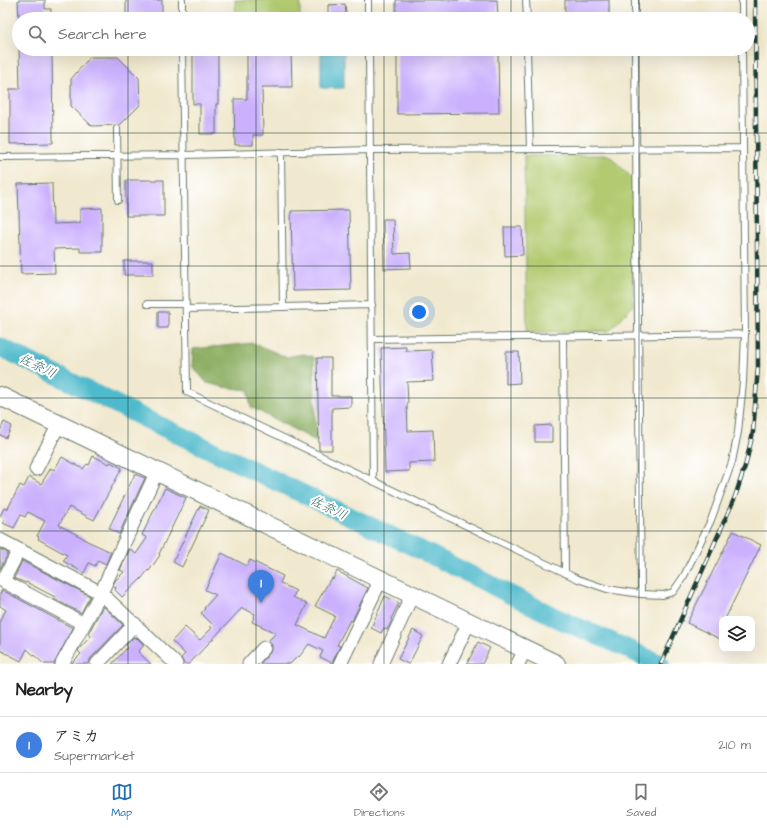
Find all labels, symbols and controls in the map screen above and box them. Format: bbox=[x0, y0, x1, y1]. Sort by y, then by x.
search box bbox=[12, 12, 755, 56]
icon: search bbox=[26, 23, 48, 45]
text: Search here bbox=[58, 24, 147, 45]
your location bbox=[409, 302, 429, 322]
water label: 佐奈川 bbox=[16, 349, 59, 383]
water label: 佐奈川 bbox=[307, 491, 350, 525]
pin: 1 bbox=[248, 570, 274, 603]
map controls bbox=[719, 616, 755, 652]
button: layers bbox=[719, 616, 755, 652]
text: Nearby bbox=[16, 678, 73, 702]
text: アミカ bbox=[54, 726, 99, 747]
text: 1 bbox=[28, 736, 30, 754]
text: 210 m bbox=[718, 736, 751, 754]
text: Supermarket bbox=[54, 747, 135, 765]
tab: Map bbox=[111, 781, 133, 820]
tab: Directions bbox=[354, 781, 405, 820]
tab: Saved bbox=[626, 781, 656, 820]

